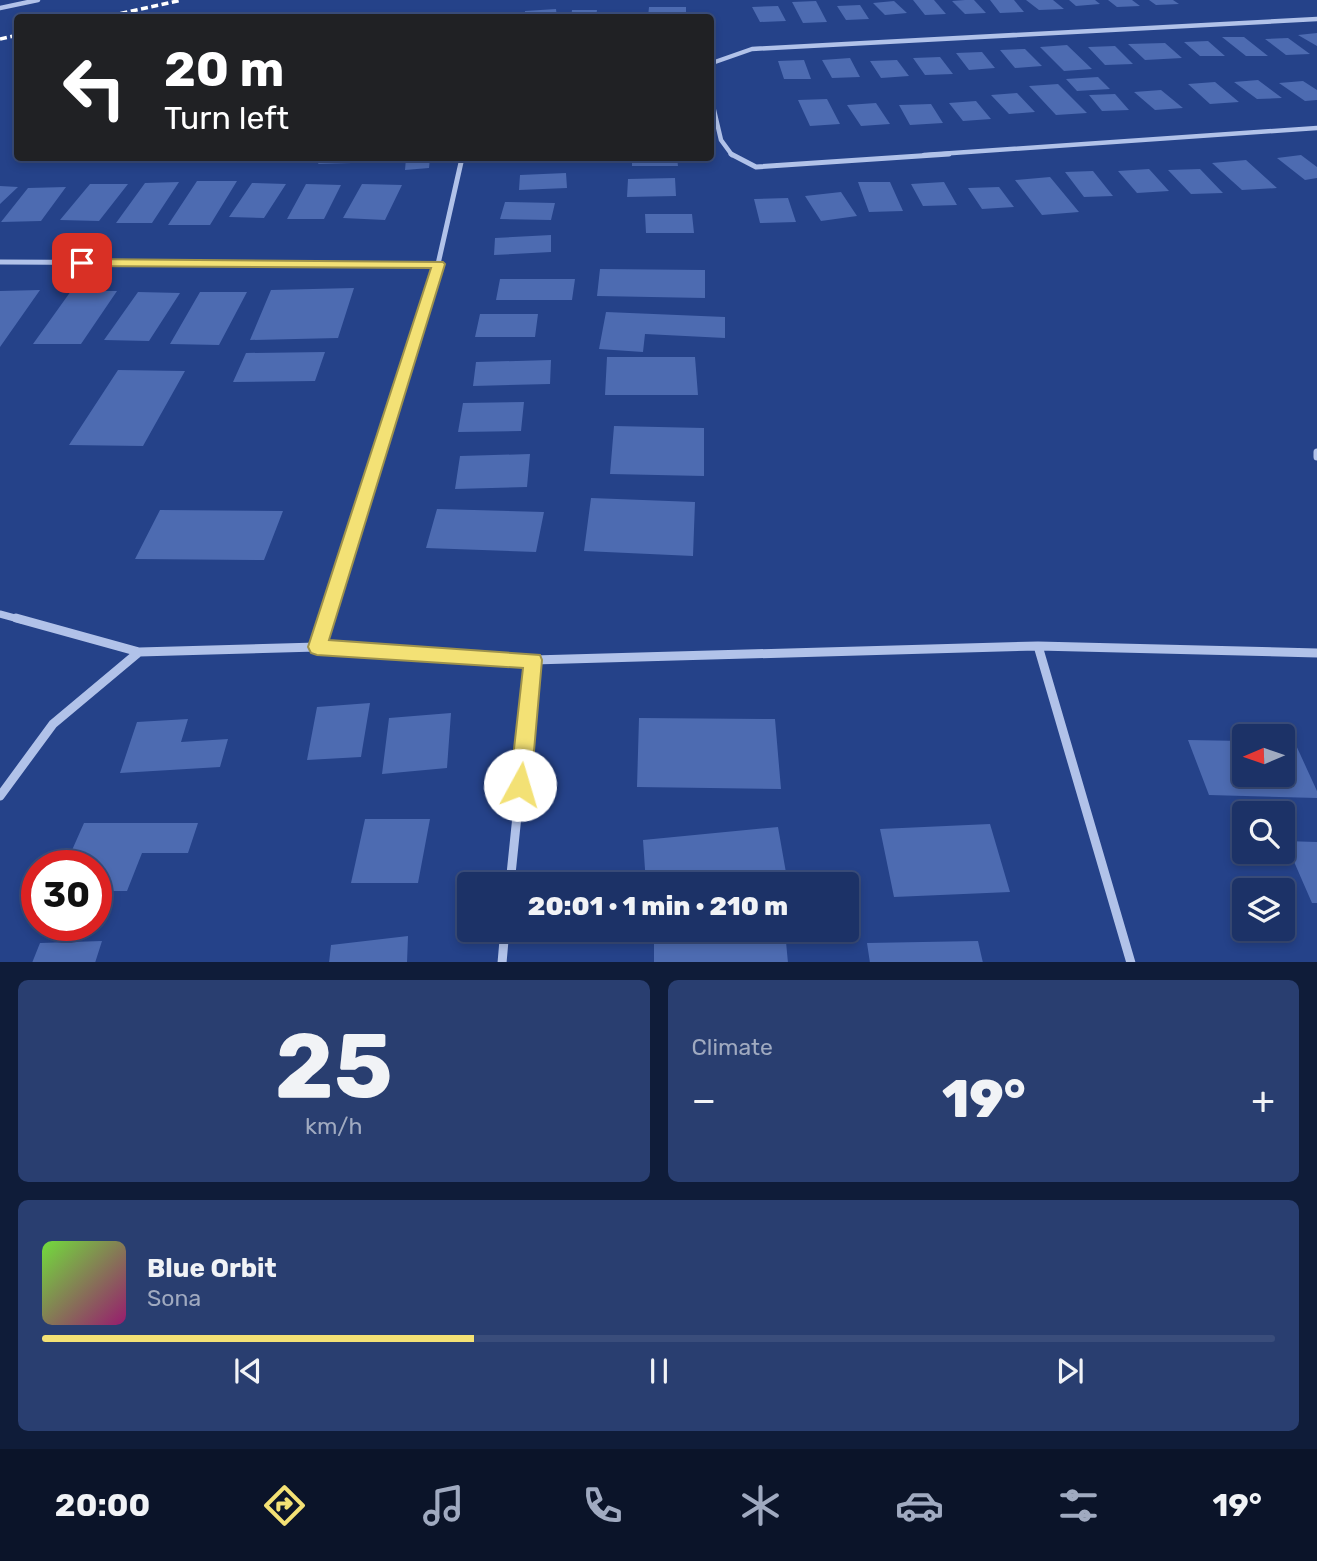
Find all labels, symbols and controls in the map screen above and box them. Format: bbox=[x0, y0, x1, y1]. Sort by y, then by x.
text: 20 m bbox=[164, 40, 285, 98]
icon: left bbox=[49, 42, 140, 133]
text: Turn left bbox=[164, 99, 289, 137]
pin bbox=[52, 233, 112, 293]
icon: arrive bbox=[63, 244, 101, 282]
north arrow bbox=[1232, 724, 1295, 788]
map controls bbox=[1232, 724, 1295, 941]
position arrow bbox=[483, 748, 557, 822]
button: search bbox=[1232, 801, 1295, 864]
speed limit sign: 30 bbox=[21, 850, 112, 941]
button: layers bbox=[1232, 878, 1295, 941]
text: 20:01 · 1 min · 210 m bbox=[528, 891, 788, 922]
text: 25 bbox=[275, 1012, 393, 1120]
text: Climate bbox=[692, 1033, 773, 1061]
text: 19° bbox=[942, 1068, 1026, 1130]
text: − bbox=[692, 1077, 716, 1123]
text: + bbox=[1251, 1077, 1275, 1123]
text: km/h bbox=[305, 1112, 362, 1140]
text: Blue Orbit bbox=[147, 1253, 277, 1284]
text: Sona bbox=[147, 1284, 201, 1312]
icon: previous bbox=[229, 1352, 267, 1390]
icon: pause bbox=[640, 1352, 678, 1390]
icon: next bbox=[1051, 1352, 1089, 1390]
icon: directions bbox=[260, 1481, 309, 1530]
icon: music bbox=[419, 1481, 468, 1530]
icon: phone bbox=[578, 1481, 627, 1530]
icon: climate bbox=[736, 1481, 785, 1530]
icon: car bbox=[895, 1481, 944, 1530]
icon: filters bbox=[1054, 1481, 1103, 1530]
text: 20:00 bbox=[55, 1486, 150, 1524]
text: 19° bbox=[1212, 1486, 1262, 1524]

